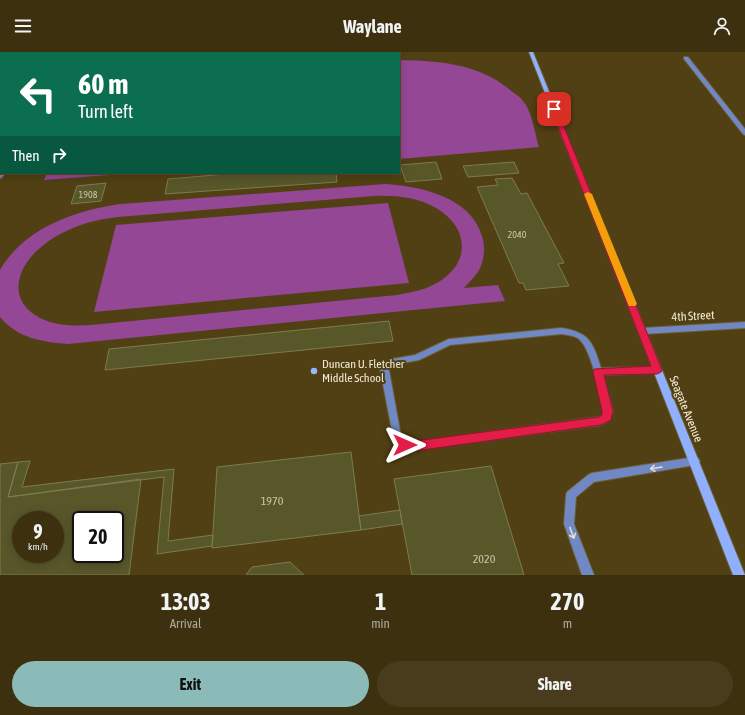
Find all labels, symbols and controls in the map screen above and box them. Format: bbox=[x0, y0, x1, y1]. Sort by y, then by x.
icon: menu bbox=[12, 15, 34, 37]
icon: person bbox=[711, 15, 733, 37]
text: Waylane bbox=[343, 16, 402, 37]
icon: left bbox=[12, 68, 64, 120]
text: 60 m bbox=[78, 68, 128, 100]
pin bbox=[537, 92, 571, 126]
icon: arrive bbox=[543, 98, 565, 120]
text: Turn left bbox=[78, 101, 133, 122]
icon: right bbox=[48, 144, 70, 166]
text: Then bbox=[12, 147, 40, 164]
house number: 1908 bbox=[79, 189, 98, 200]
house number: 2040 bbox=[508, 229, 527, 240]
street label: 4th Street bbox=[671, 308, 715, 324]
place label: Duncan U. Fletcher Middle School bbox=[322, 357, 405, 385]
marker: Duncan U. Fletcher Middle School bbox=[309, 366, 319, 376]
street label: Seagate Avenue bbox=[666, 374, 706, 444]
position arrow bbox=[384, 424, 426, 466]
one-way arrow bbox=[650, 464, 663, 472]
house number: 1970 bbox=[261, 494, 284, 508]
speed limit sign: 20 bbox=[72, 511, 124, 563]
text: 9 bbox=[33, 520, 43, 543]
one-way arrow bbox=[568, 526, 576, 538]
text: km/h bbox=[28, 541, 48, 552]
house number: 2020 bbox=[473, 552, 496, 566]
text: 13:03 bbox=[161, 588, 211, 615]
text: 1 bbox=[375, 588, 386, 615]
text: 270 bbox=[551, 588, 584, 615]
text: Arrival bbox=[170, 616, 201, 631]
text: min bbox=[371, 616, 390, 631]
text: m bbox=[563, 616, 572, 631]
button: Exit bbox=[12, 661, 369, 707]
button: Share bbox=[377, 661, 733, 707]

